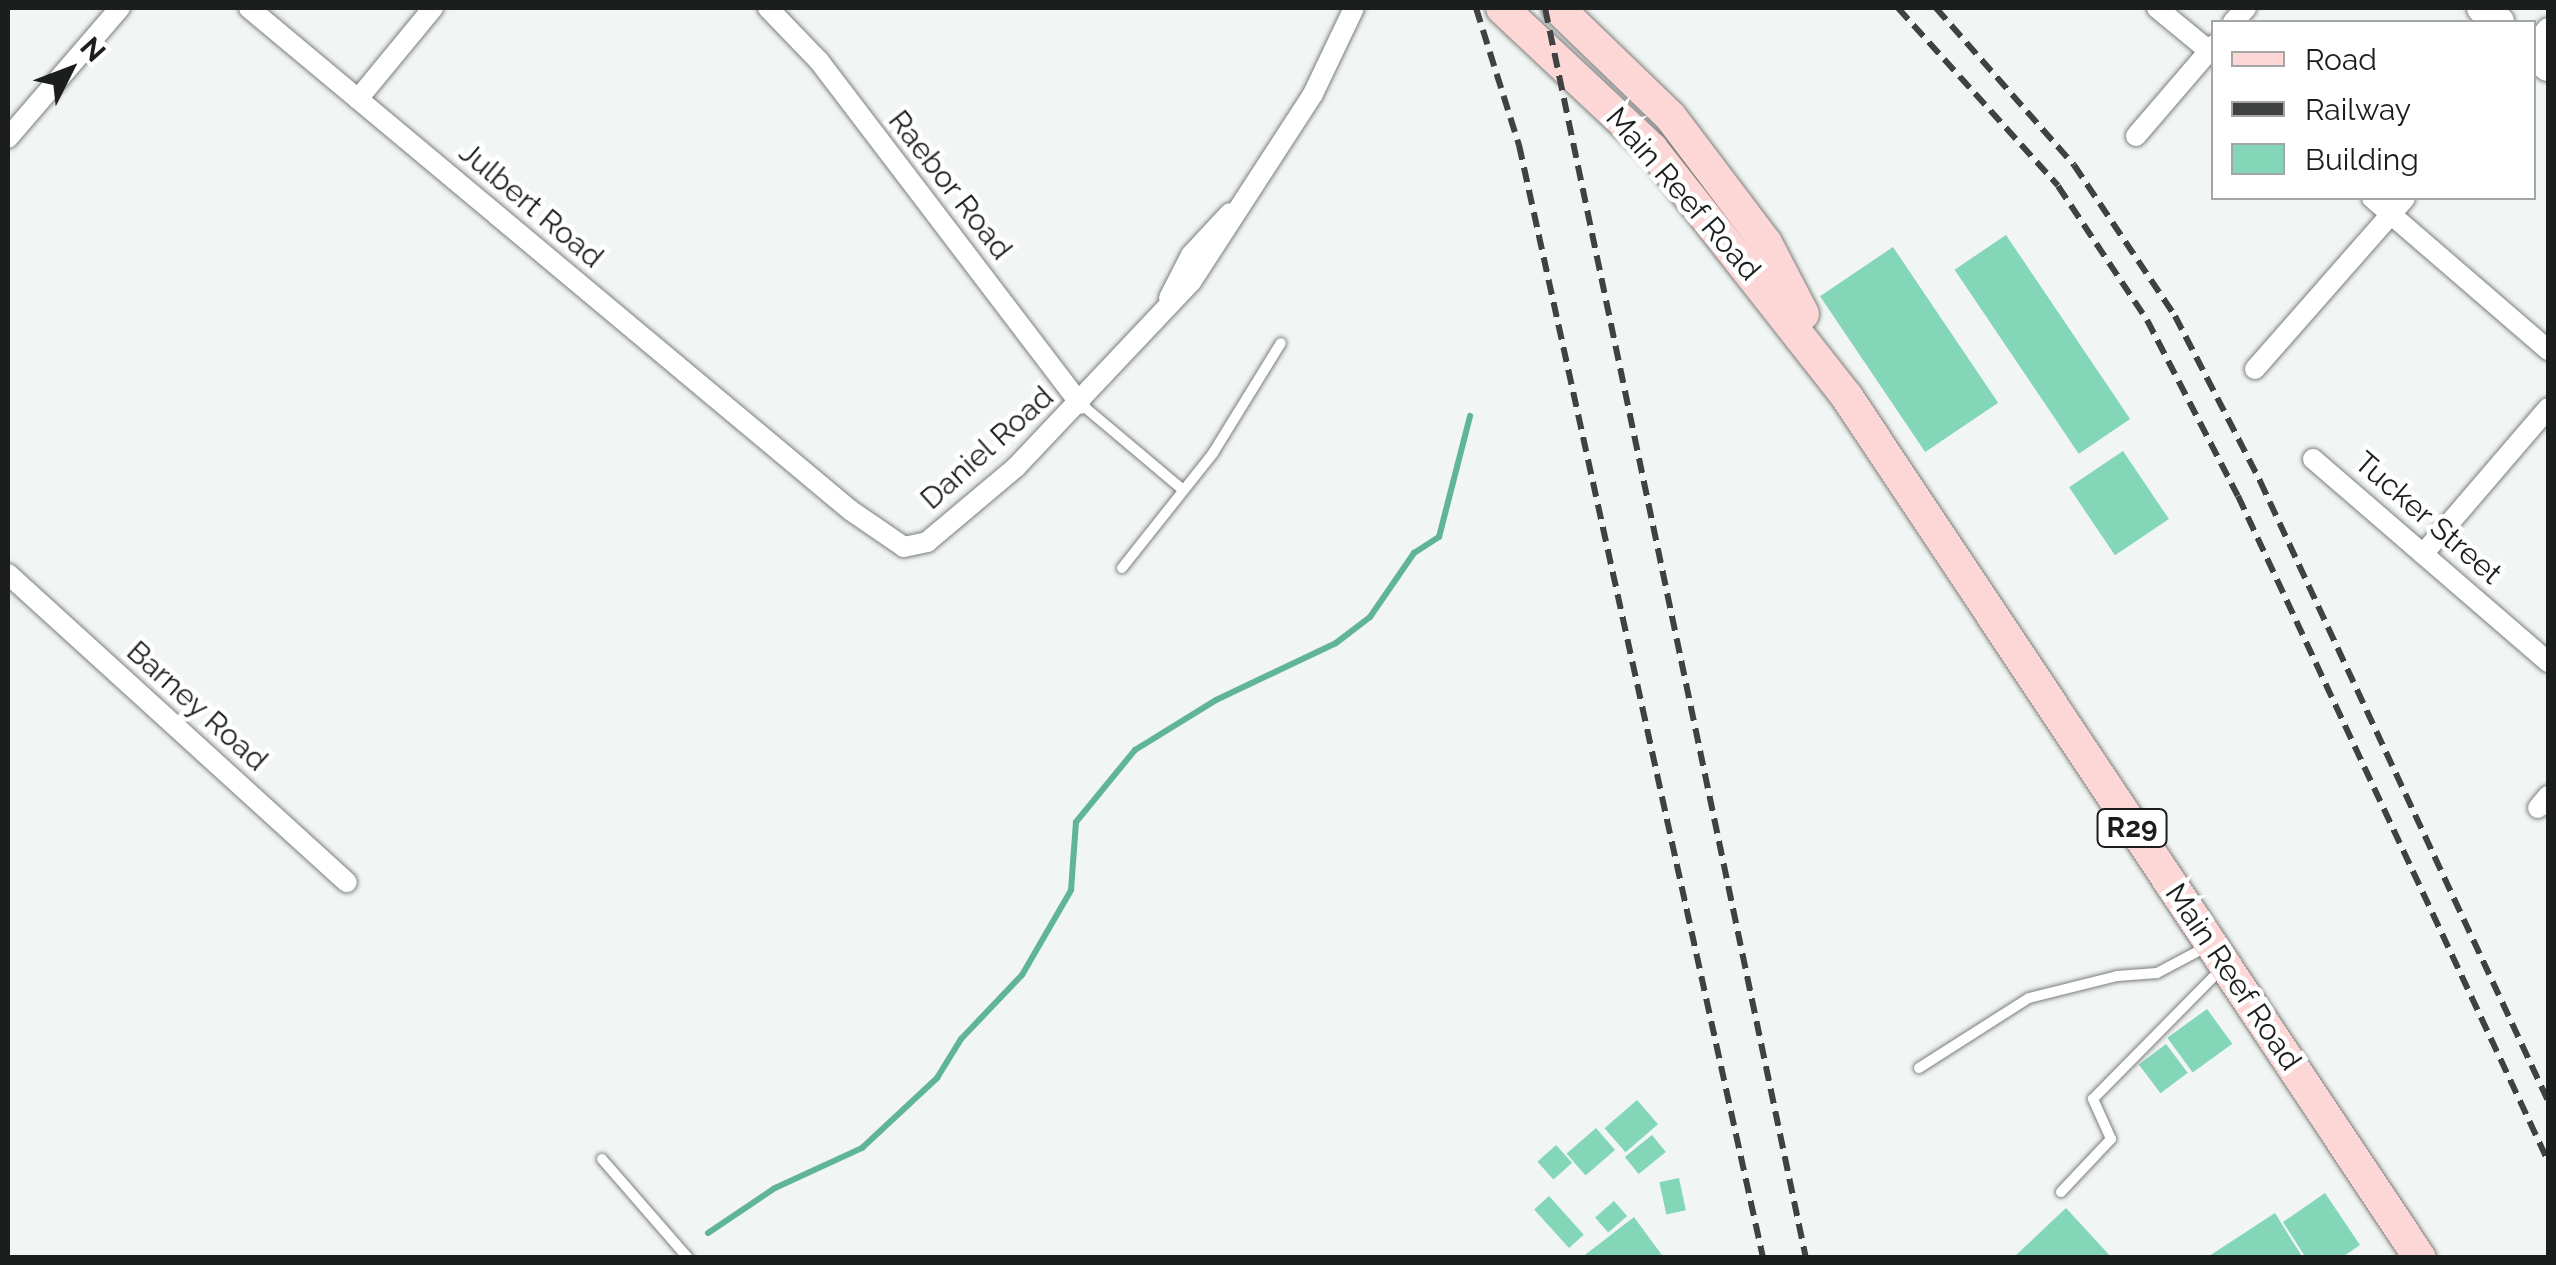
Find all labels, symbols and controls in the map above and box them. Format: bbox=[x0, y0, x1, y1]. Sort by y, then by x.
north arrow bbox=[20, 20, 120, 120]
legend bbox=[2211, 20, 2536, 200]
text: N bbox=[73, 31, 112, 69]
text: Road bbox=[2305, 42, 2377, 77]
text: Railway bbox=[2305, 92, 2411, 127]
street label: Main Reef Road bbox=[1598, 100, 1768, 288]
street label: Raebor Road bbox=[880, 103, 1020, 267]
street label: Julbert Road bbox=[452, 134, 610, 276]
text: Building bbox=[2305, 142, 2419, 177]
street label: Daniel Road bbox=[913, 379, 1061, 517]
street label: Tucker Street bbox=[2347, 444, 2509, 592]
street label: Barney Road bbox=[119, 633, 275, 779]
road number: R29 bbox=[2094, 805, 2170, 851]
street label: Main Reef Road bbox=[2157, 877, 2309, 1077]

